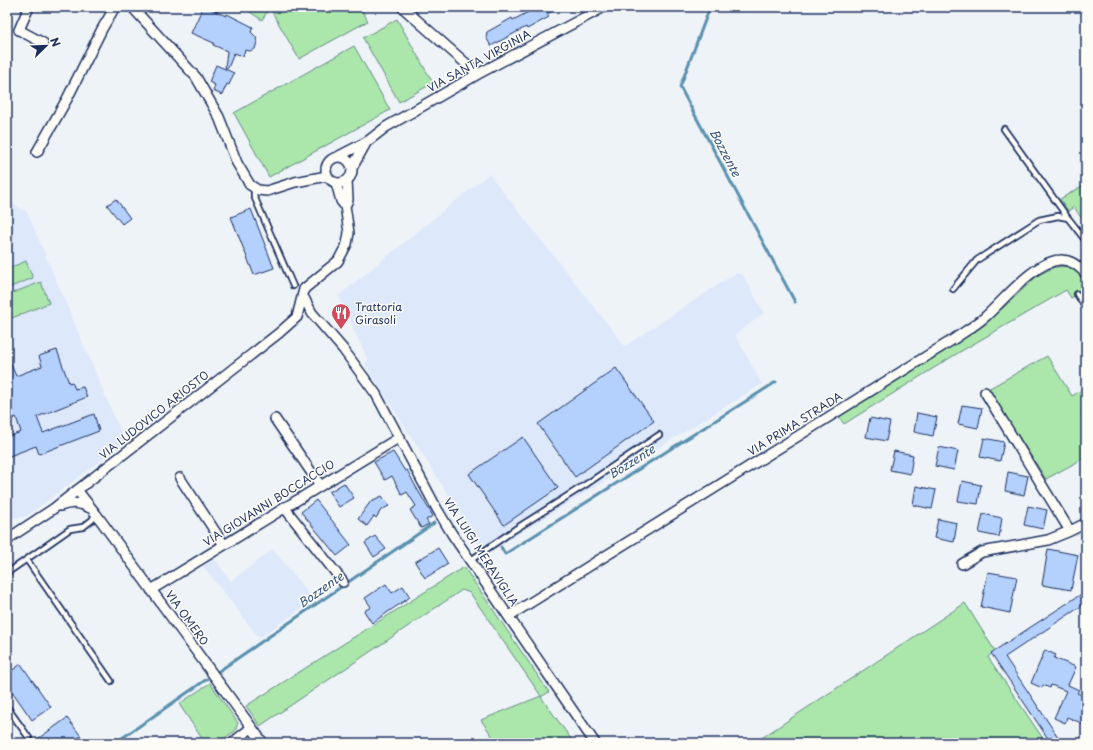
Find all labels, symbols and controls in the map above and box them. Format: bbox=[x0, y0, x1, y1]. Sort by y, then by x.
street label: VIA SANTA VIRGINIA bbox=[424, 25, 534, 96]
north arrow bbox=[26, 26, 66, 66]
text: N bbox=[46, 35, 65, 49]
water label: Bozzente bbox=[706, 125, 746, 180]
place label: Trattoria Girasoli bbox=[355, 298, 402, 328]
restaurant icon: Trattoria Girasoli bbox=[330, 302, 352, 330]
street label: VIA LUDOVICO ARIOSTO bbox=[95, 366, 212, 463]
street label: VIA PRIMA STRADA bbox=[744, 387, 846, 460]
water label: Bozzente bbox=[605, 440, 659, 483]
street label: VIA GIOVANNI BOCCACCIO bbox=[200, 455, 338, 550]
street label: VIA LUIGI MERAVIGLIA bbox=[440, 494, 523, 609]
water label: Bozzente bbox=[294, 567, 347, 611]
street label: VIA OMERO bbox=[162, 587, 213, 649]

